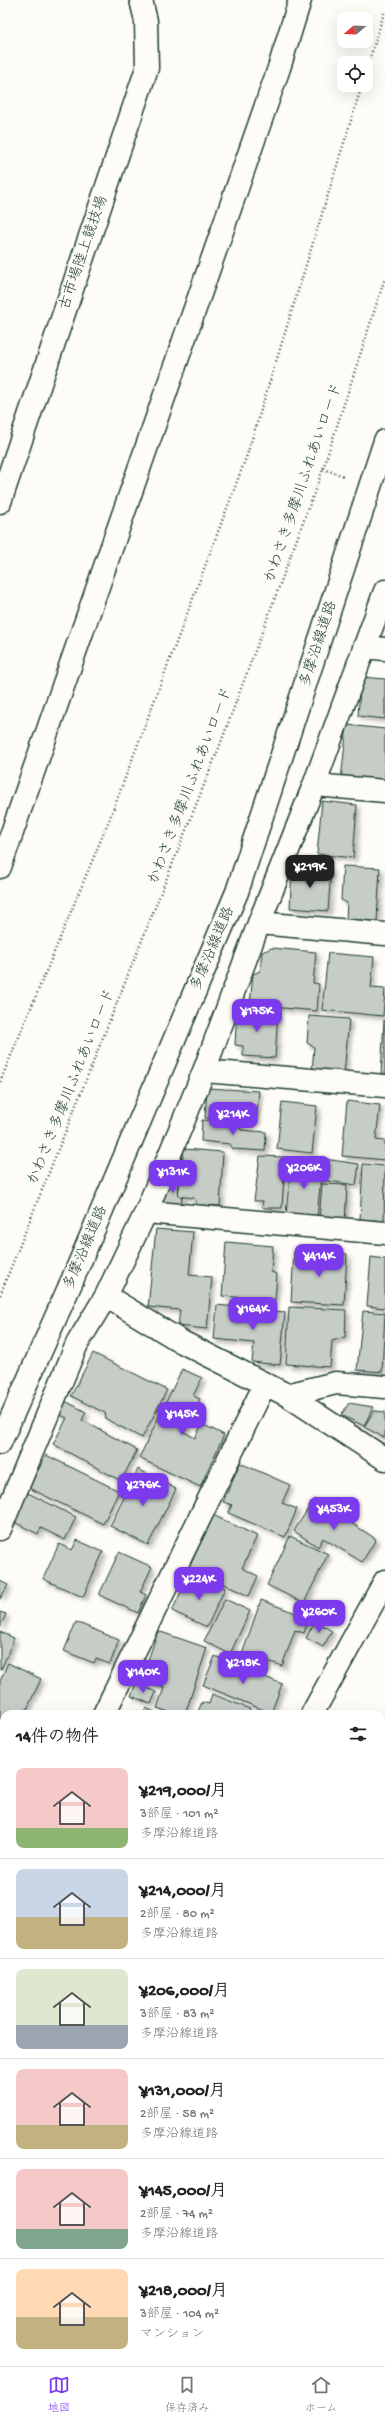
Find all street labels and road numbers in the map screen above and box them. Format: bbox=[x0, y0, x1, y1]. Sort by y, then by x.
street label: 古市場陸上競技場 bbox=[55, 193, 112, 313]
street label: かわさき多摩川ふれあいロード bbox=[260, 380, 347, 585]
street label: 多摩沿線道路 bbox=[296, 598, 341, 690]
street label: かわさき多摩川ふれあいロード bbox=[144, 684, 237, 887]
street label: 多摩沿線道路 bbox=[186, 904, 239, 994]
street label: かわさき多摩川ふれあいロード bbox=[23, 986, 120, 1188]
street label: 多摩沿線道路 bbox=[59, 1203, 112, 1293]

